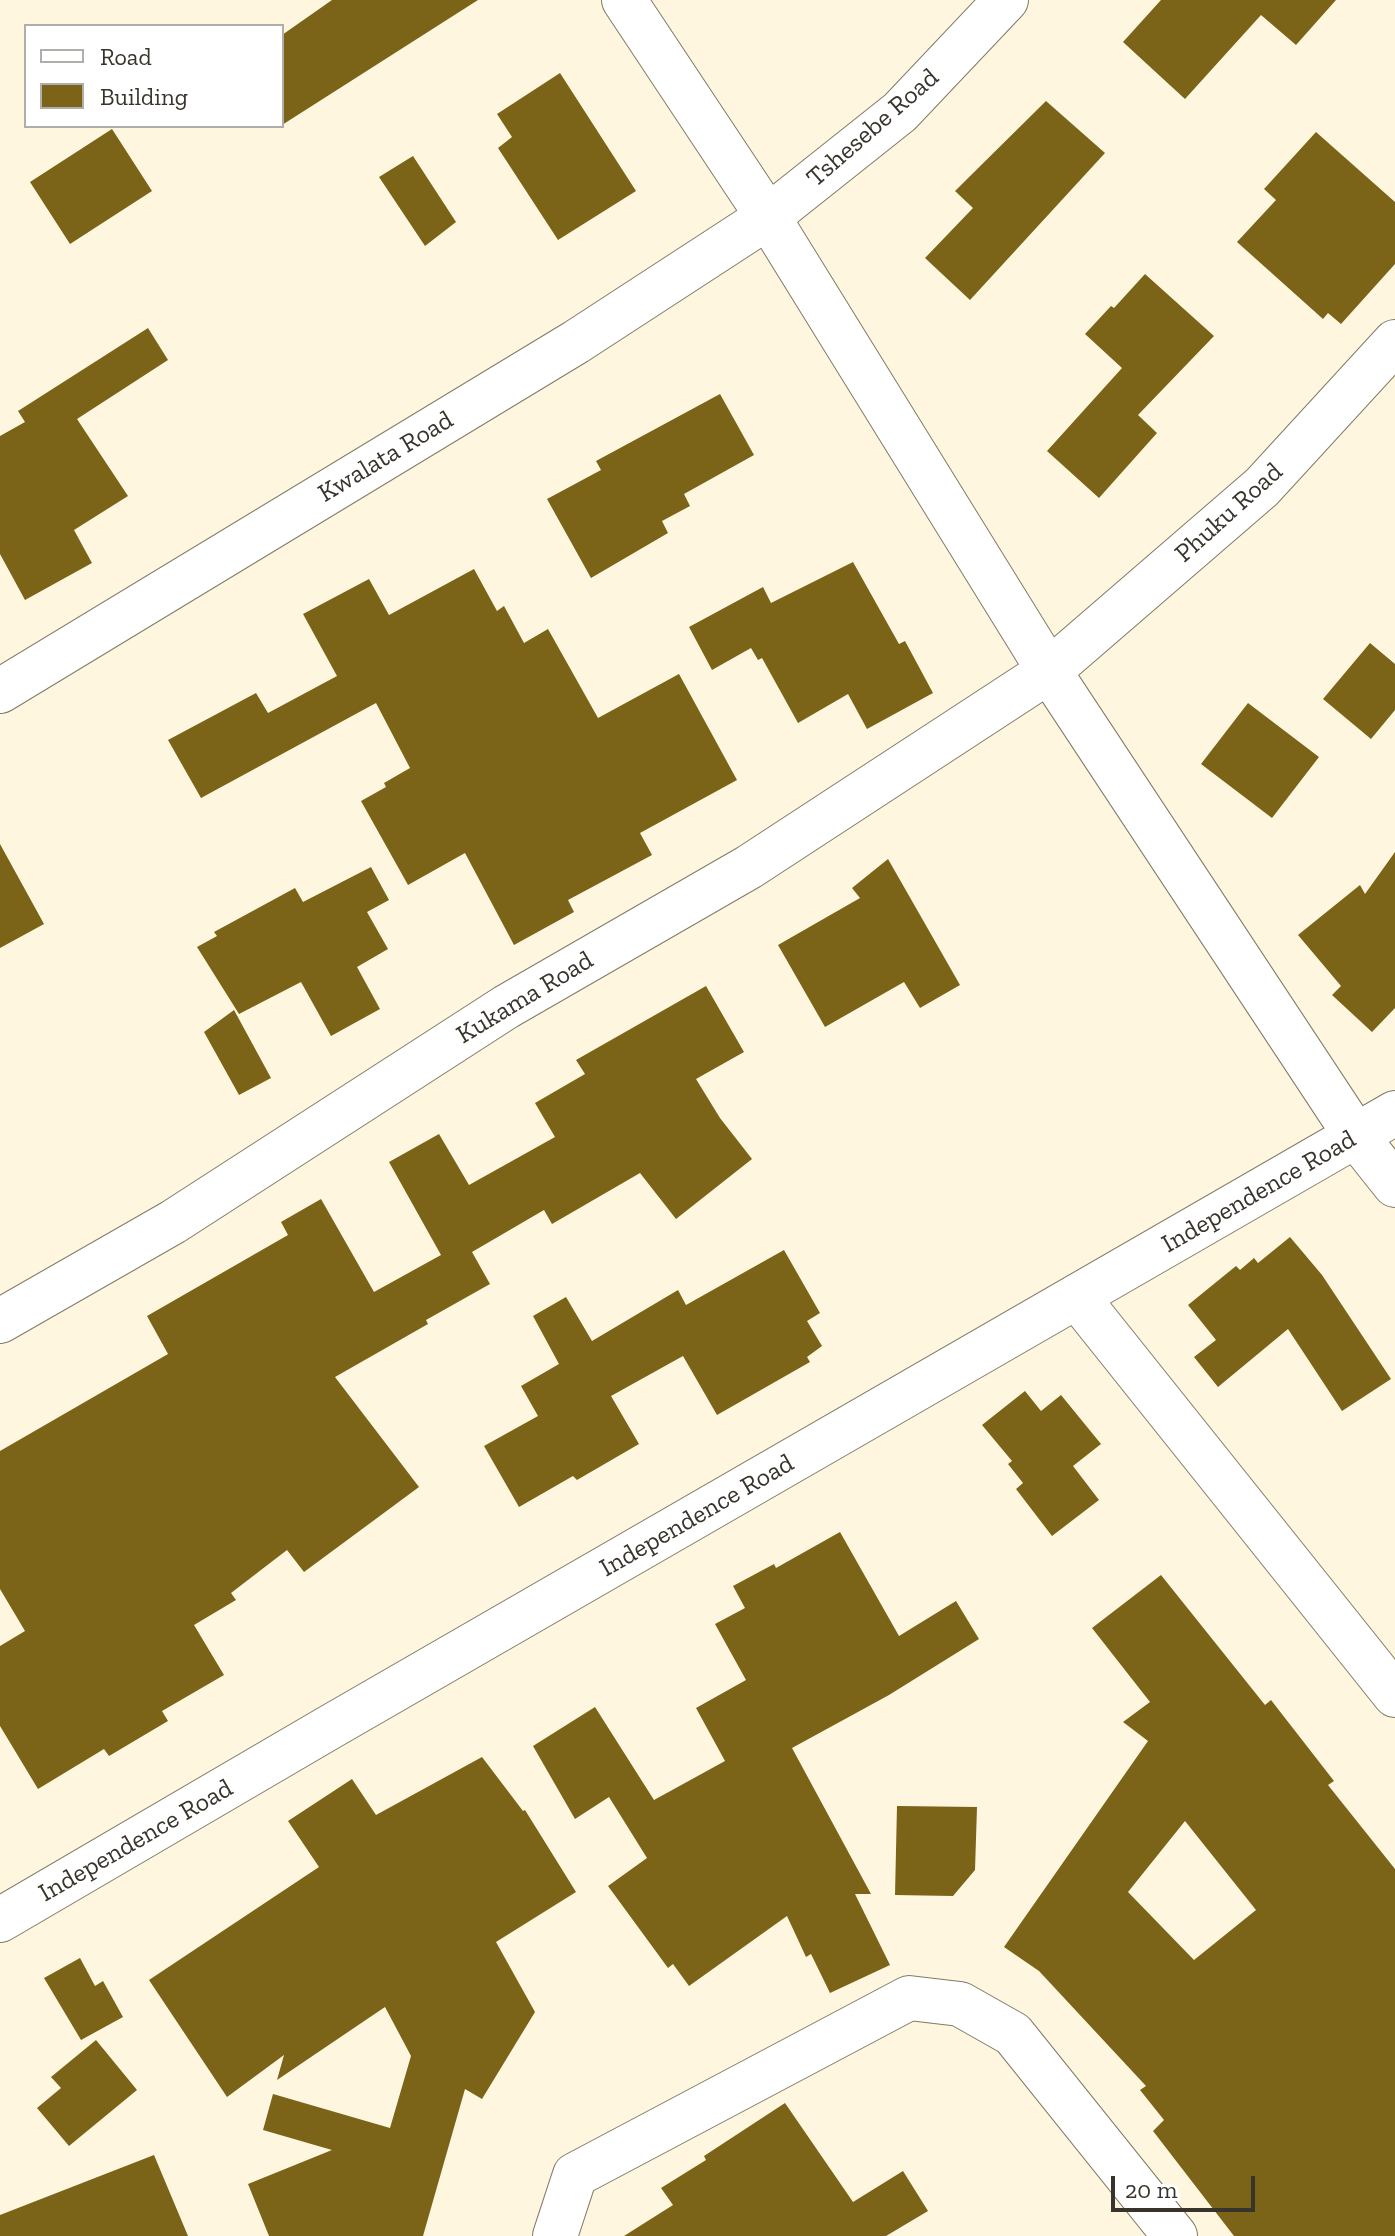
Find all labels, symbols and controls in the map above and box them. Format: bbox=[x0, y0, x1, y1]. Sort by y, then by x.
legend bbox=[24, 24, 284, 128]
text: Road bbox=[100, 42, 152, 71]
street label: Tshesebe Road bbox=[801, 62, 945, 194]
text: Building bbox=[100, 82, 188, 111]
street label: Kwalata Road bbox=[313, 405, 459, 509]
street label: Phuku Road bbox=[1169, 457, 1289, 569]
street label: Kukama Road bbox=[451, 945, 599, 1051]
street label: Independence Road bbox=[1157, 1124, 1361, 1260]
street label: Independence Road bbox=[595, 1448, 799, 1584]
street label: Independence Road bbox=[34, 1773, 238, 1909]
scale bar bbox=[1115, 2160, 1259, 2210]
text: 20 m bbox=[1125, 2175, 1177, 2204]

